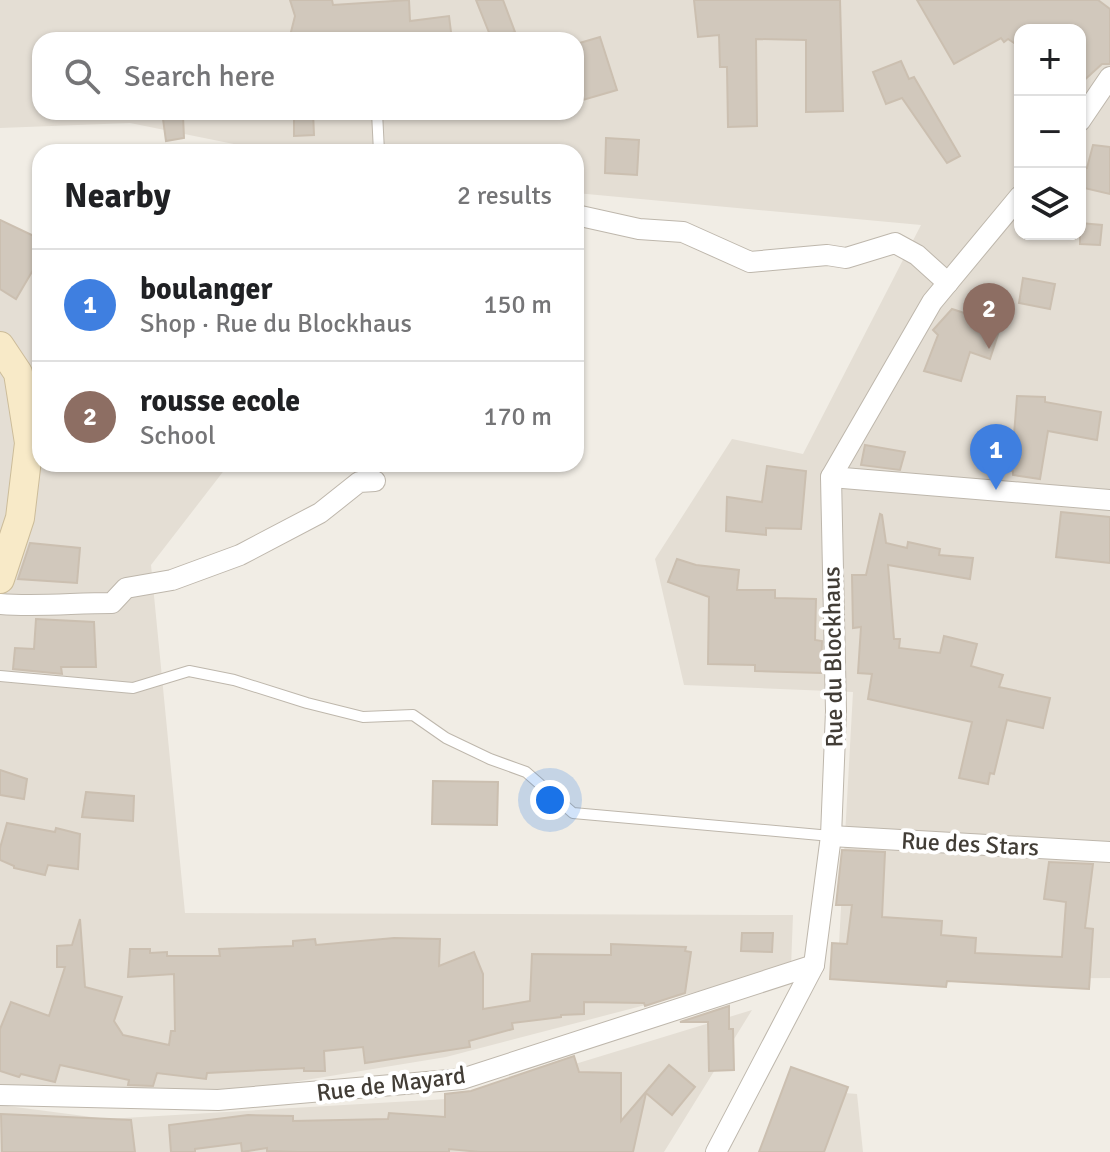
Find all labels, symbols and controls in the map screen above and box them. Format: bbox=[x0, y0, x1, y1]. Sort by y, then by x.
map controls bbox=[1014, 24, 1086, 240]
button: + bbox=[1014, 24, 1086, 96]
search box bbox=[32, 32, 584, 120]
icon: search bbox=[60, 54, 104, 98]
text: Search here bbox=[124, 58, 275, 95]
button: − bbox=[1014, 96, 1086, 168]
button: layers bbox=[1014, 168, 1086, 240]
text: Nearby bbox=[64, 175, 171, 217]
text: 2 results bbox=[457, 180, 552, 212]
text: boulanger bbox=[140, 271, 272, 308]
pin: 2 bbox=[963, 283, 1015, 349]
text: 1 bbox=[83, 289, 97, 321]
text: 150 m bbox=[483, 289, 552, 321]
text: Shop · Rue du Blockhaus bbox=[140, 308, 412, 340]
text: rousse ecole bbox=[140, 383, 300, 420]
text: 2 bbox=[83, 401, 97, 433]
text: 170 m bbox=[483, 401, 552, 433]
text: School bbox=[140, 420, 216, 452]
pin: 1 bbox=[970, 424, 1022, 490]
street label: Rue du Blockhaus bbox=[816, 566, 850, 748]
your location bbox=[530, 780, 570, 820]
street label: Rue des Stars bbox=[900, 825, 1040, 863]
street label: Rue de Mayard bbox=[315, 1060, 467, 1108]

